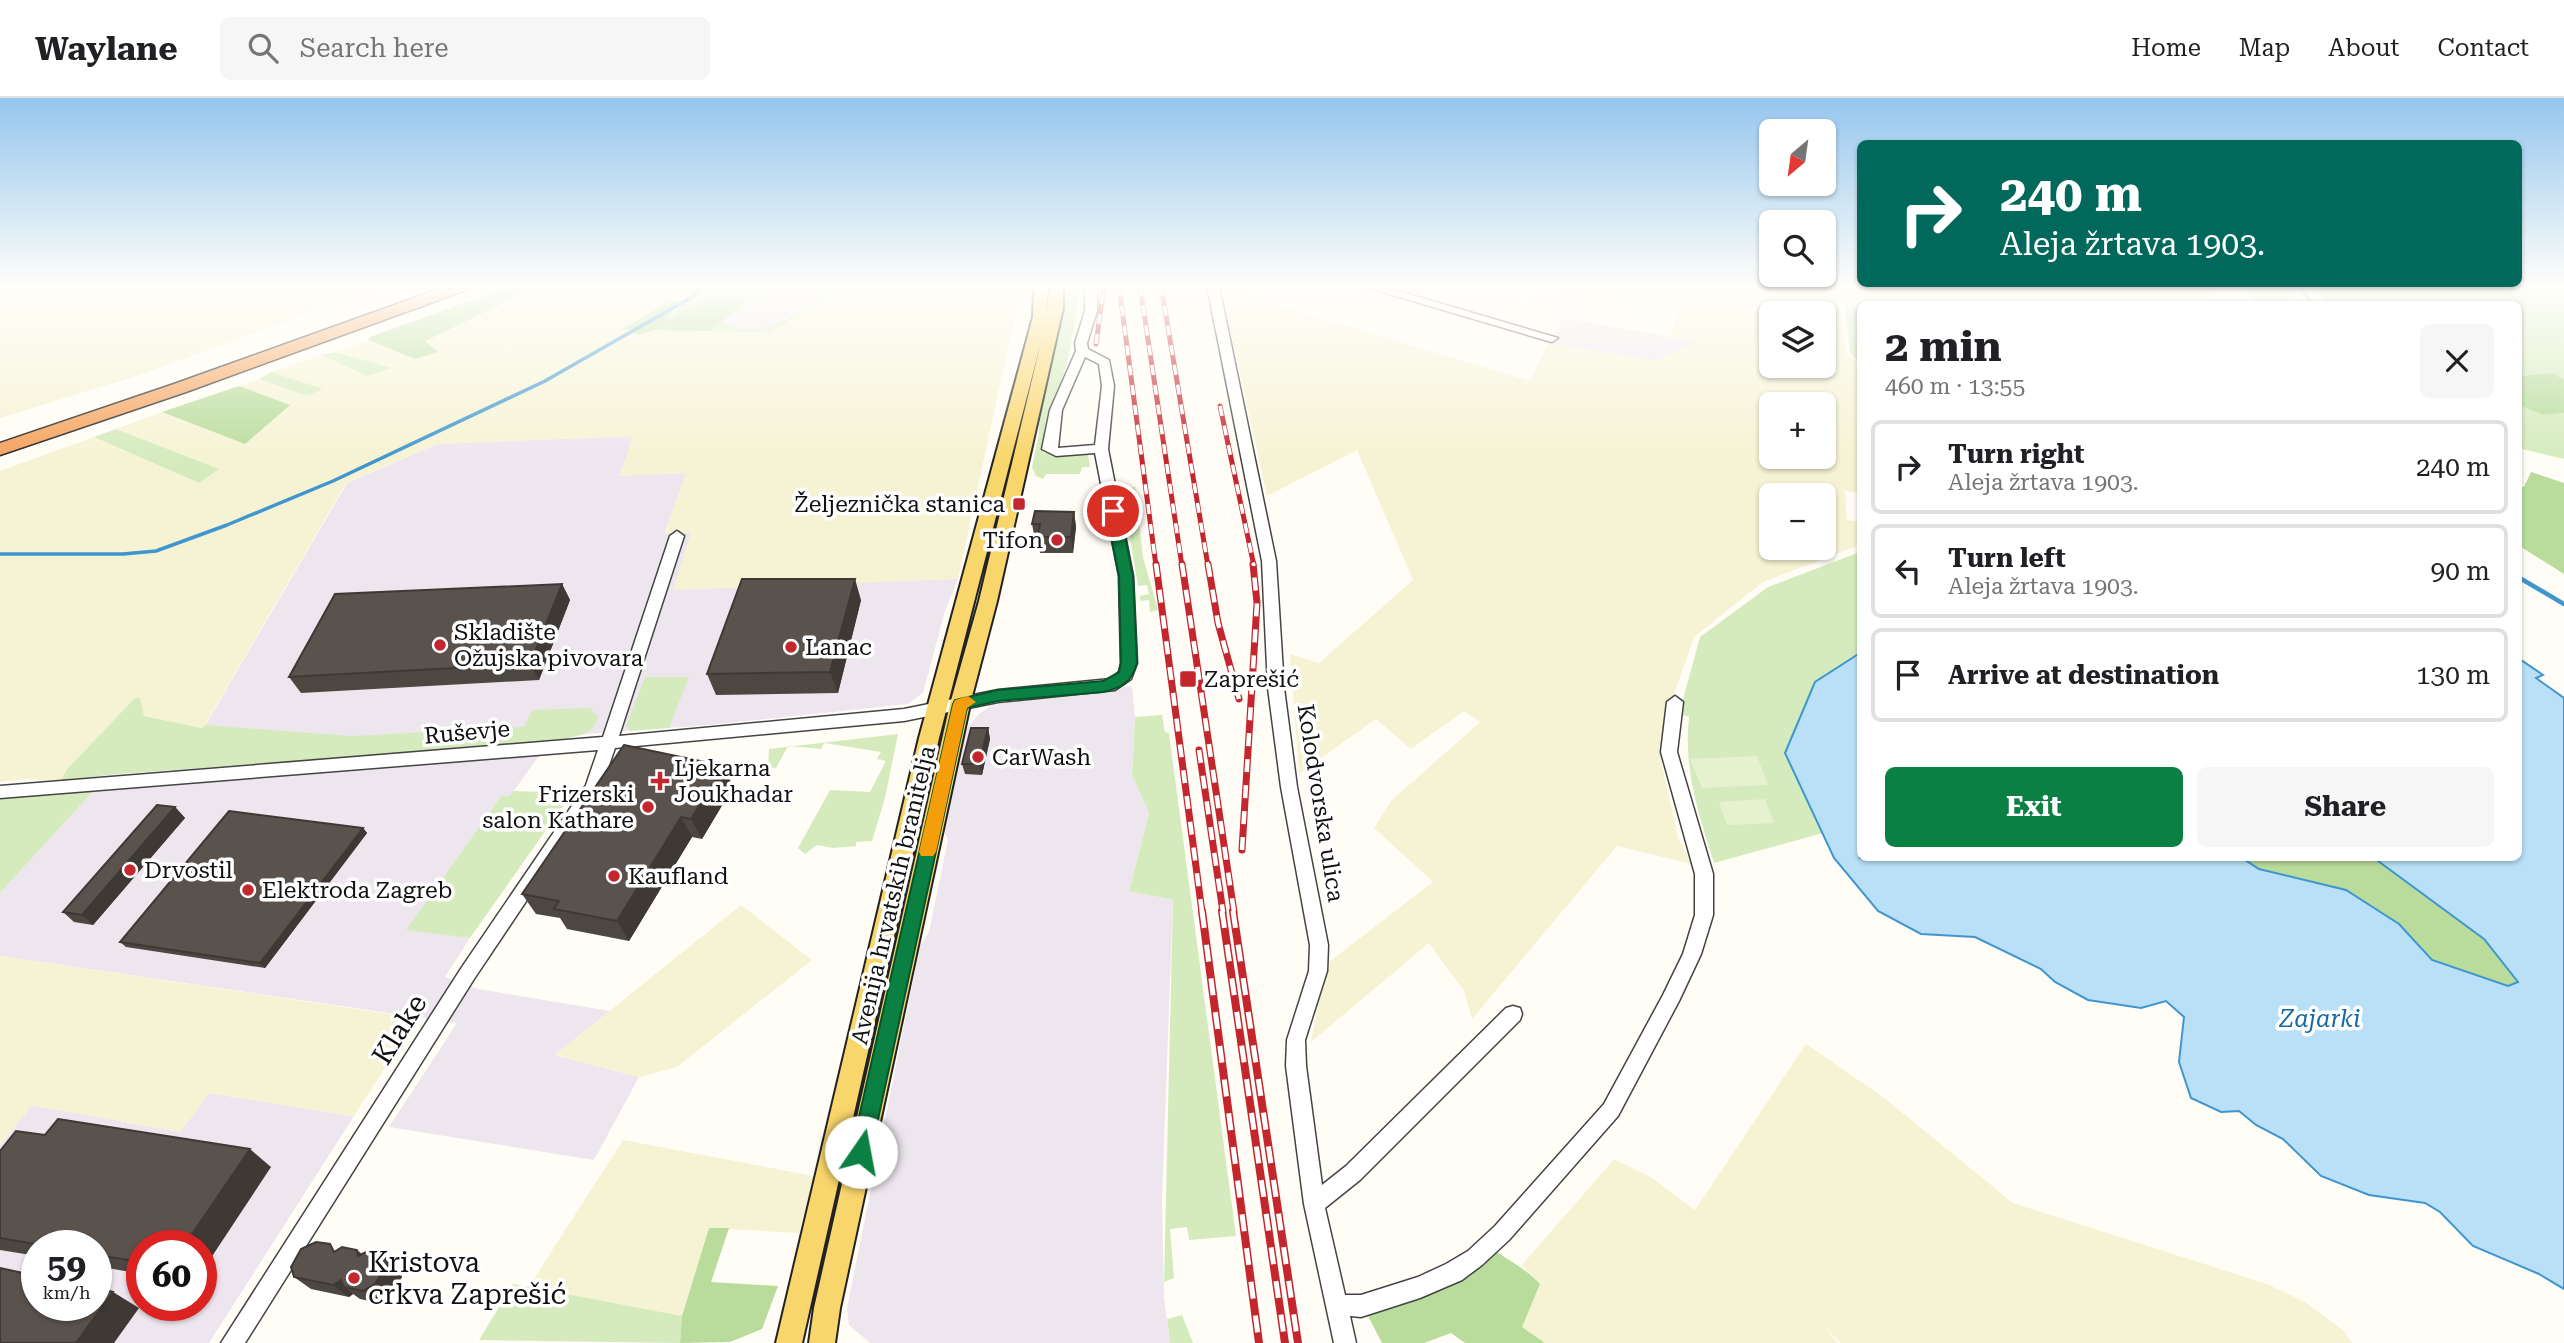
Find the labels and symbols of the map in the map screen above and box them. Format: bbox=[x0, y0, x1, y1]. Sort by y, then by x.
north arrow bbox=[1759, 119, 1836, 196]
pin bbox=[1083, 481, 1143, 541]
place label: Željeznička stanica bbox=[794, 491, 1006, 518]
marker: Željeznička stanica bbox=[1011, 496, 1027, 512]
place label: Tifon bbox=[982, 527, 1043, 554]
marker: Tifon bbox=[1049, 532, 1065, 548]
place label: Skladište Ožujska pivovara bbox=[454, 619, 644, 672]
place label: Lanac bbox=[805, 634, 872, 661]
marker: Skladište Ožujska pivovara bbox=[432, 637, 448, 653]
marker: Lanac bbox=[783, 639, 799, 655]
place label: Zaprešić bbox=[1204, 666, 1299, 693]
marker: Zaprešić bbox=[1178, 669, 1198, 689]
street label: Kolodvorska ulica bbox=[1292, 702, 1350, 904]
street label: Ruševje bbox=[423, 715, 511, 750]
street label: Avenija hrvatskih branitelja bbox=[846, 743, 941, 1047]
place label: CarWash bbox=[992, 744, 1091, 771]
marker: CarWash bbox=[970, 749, 986, 765]
place label: Ljekarna Joukhadar bbox=[674, 755, 793, 808]
marker: Ljekarna Joukhadar bbox=[652, 773, 668, 789]
place label: Frizerski salon Kathare bbox=[482, 781, 634, 834]
marker: Frizerski salon Kathare bbox=[640, 799, 656, 815]
place label: Drvostil bbox=[144, 857, 233, 884]
marker: Drvostil bbox=[122, 862, 138, 878]
place label: Kaufland bbox=[628, 863, 729, 890]
marker: Kaufland bbox=[606, 868, 622, 884]
place label: Elektroda Zagreb bbox=[262, 877, 452, 904]
marker: Elektroda Zagreb bbox=[240, 882, 256, 898]
street label: Klake bbox=[365, 988, 434, 1070]
water label: Zajarki bbox=[2279, 1005, 2360, 1033]
position arrow bbox=[824, 1115, 898, 1189]
speed limit sign: 60 bbox=[126, 1230, 217, 1321]
place label: Kristova crkva Zaprešić bbox=[368, 1246, 566, 1311]
marker: Kristova crkva Zaprešić bbox=[346, 1270, 362, 1286]

